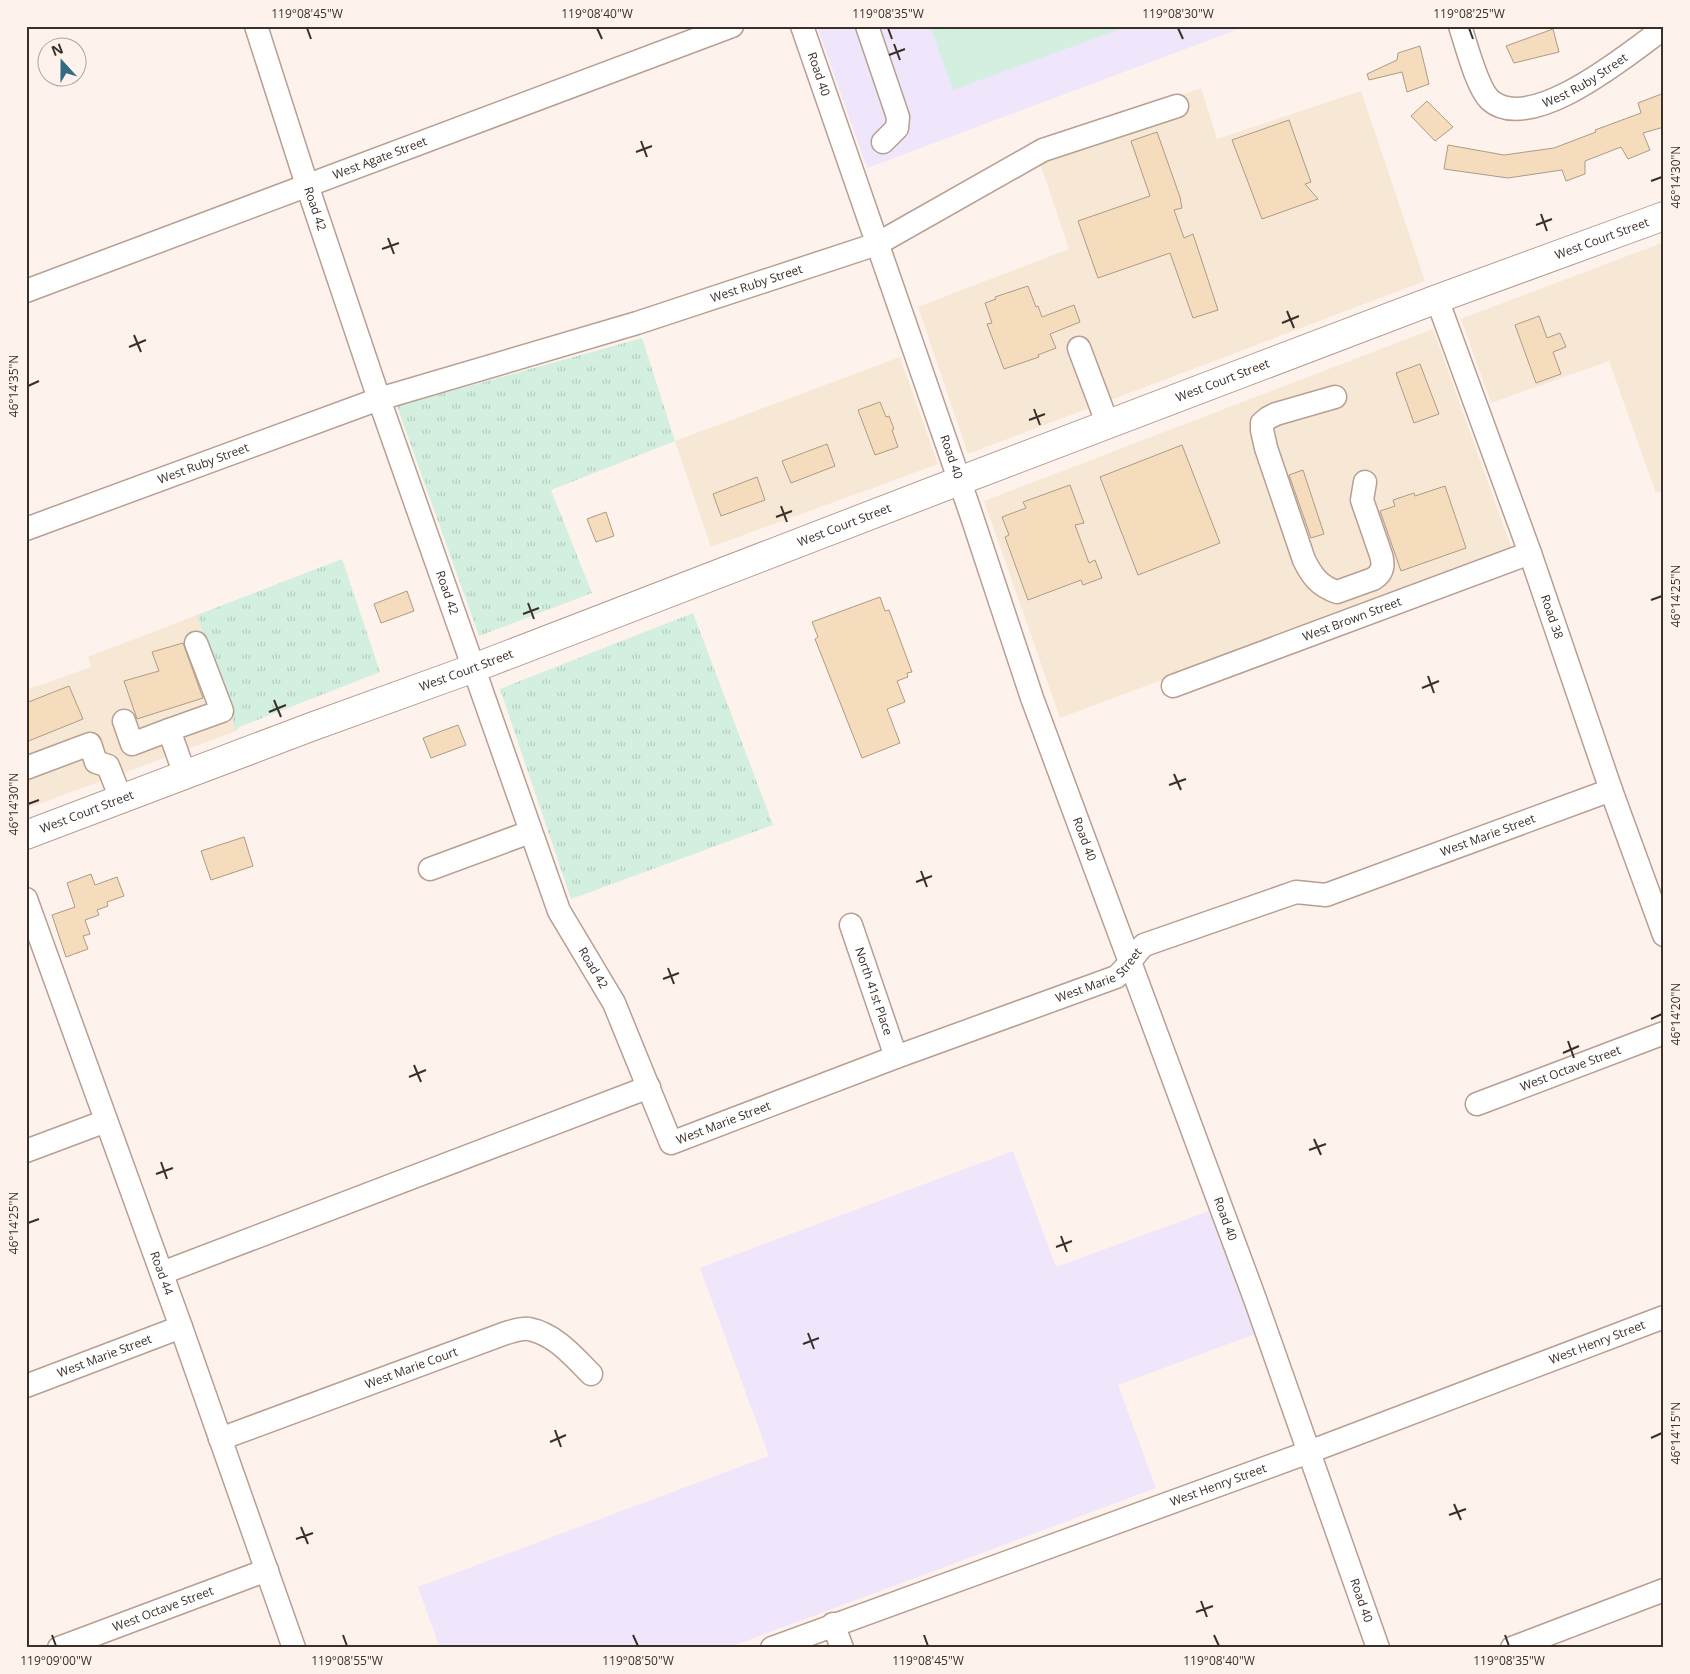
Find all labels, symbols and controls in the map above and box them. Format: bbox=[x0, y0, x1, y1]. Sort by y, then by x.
text: 119°08'45"W bbox=[271, 5, 343, 22]
text: 119°08'40"W bbox=[561, 5, 633, 22]
text: 119°08'35"W bbox=[852, 5, 924, 22]
text: 119°08'30"W bbox=[1142, 5, 1214, 22]
text: 119°08'25"W bbox=[1433, 5, 1505, 22]
north arrow bbox=[38, 38, 88, 88]
text: N bbox=[48, 38, 66, 60]
street label: West Ruby Street bbox=[1540, 49, 1631, 111]
street label: Road 40 bbox=[804, 50, 835, 98]
street label: West Agate Street bbox=[330, 132, 429, 183]
text: 46°14'30"N bbox=[1667, 146, 1684, 208]
street label: Road 42 bbox=[300, 184, 331, 233]
street label: West Court Street bbox=[1552, 213, 1651, 263]
street label: West Ruby Street bbox=[708, 260, 805, 306]
text: 46°14'35"N bbox=[5, 355, 22, 417]
street label: West Court Street bbox=[1173, 355, 1272, 406]
street label: Road 40 bbox=[936, 432, 967, 481]
street label: West Ruby Street bbox=[155, 439, 251, 488]
street label: West Court Street bbox=[795, 499, 893, 550]
text: 46°14'25"N bbox=[1667, 565, 1684, 627]
street label: Road 42 bbox=[432, 568, 463, 617]
street label: Road 38 bbox=[1537, 592, 1568, 641]
street label: West Brown Street bbox=[1300, 593, 1404, 645]
street label: West Court Street bbox=[417, 645, 515, 695]
text: 46°14'30"N bbox=[5, 773, 22, 835]
street label: West Court Street bbox=[37, 786, 136, 837]
street label: West Marie Street bbox=[1438, 810, 1537, 860]
street label: Road 40 bbox=[1069, 815, 1101, 864]
street label: Road 42 bbox=[575, 944, 613, 992]
street label: West Marie Street bbox=[1053, 944, 1146, 1006]
street label: North 41st Place bbox=[851, 945, 897, 1038]
text: 46°14'20"N bbox=[1667, 983, 1684, 1045]
street label: West Octave Street bbox=[1518, 1041, 1623, 1095]
street label: West Marie Street bbox=[674, 1097, 773, 1148]
text: 46°14'25"N bbox=[5, 1192, 22, 1254]
street label: Road 40 bbox=[1210, 1195, 1242, 1243]
street label: Road 44 bbox=[146, 1249, 178, 1297]
street label: West Henry Street bbox=[1547, 1316, 1648, 1368]
street label: West Marie Street bbox=[55, 1330, 154, 1381]
street label: West Marie Court bbox=[362, 1343, 460, 1393]
text: 46°14'15"N bbox=[1667, 1402, 1684, 1464]
street label: West Henry Street bbox=[1167, 1459, 1269, 1510]
street label: Road 40 bbox=[1346, 1576, 1377, 1625]
street label: West Octave Street bbox=[110, 1582, 216, 1635]
text: 119°09'00"W bbox=[20, 1652, 92, 1669]
text: 119°08'55"W bbox=[311, 1652, 383, 1669]
text: 119°08'50"W bbox=[602, 1652, 674, 1669]
text: 119°08'45"W bbox=[892, 1652, 964, 1669]
text: 119°08'40"W bbox=[1183, 1652, 1255, 1669]
text: 119°08'35"W bbox=[1473, 1652, 1545, 1669]

